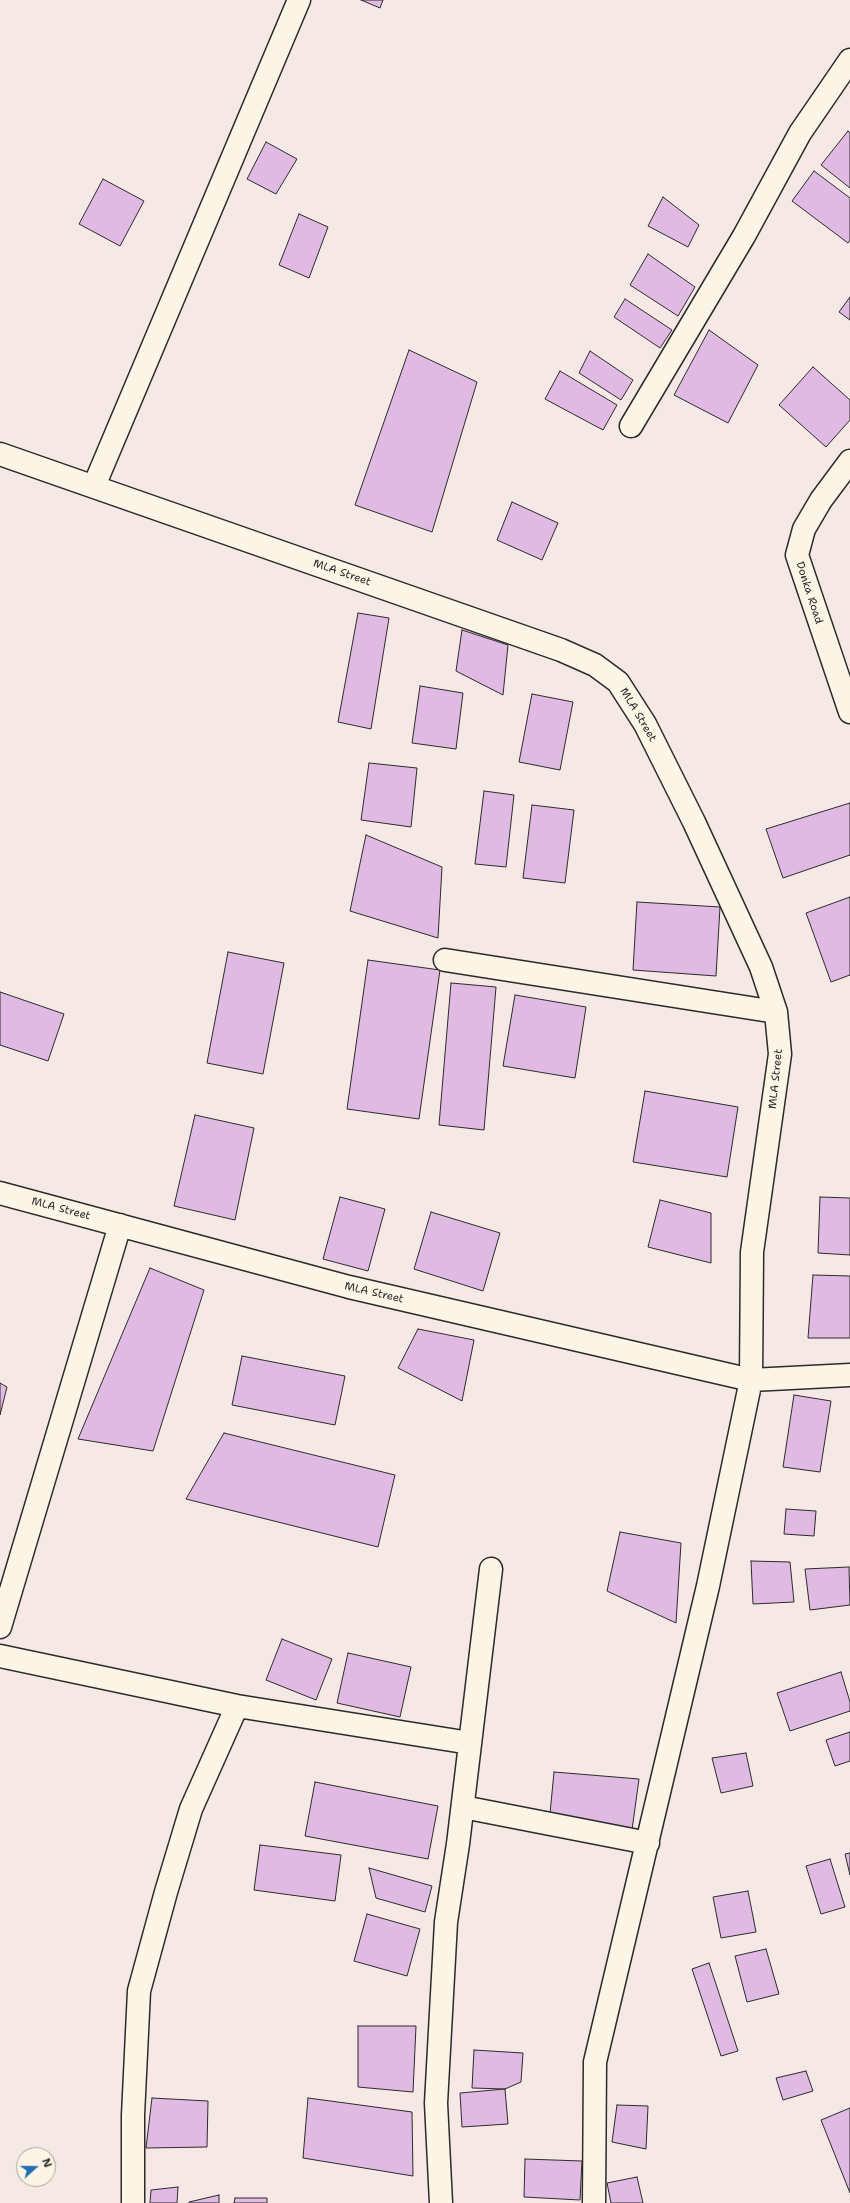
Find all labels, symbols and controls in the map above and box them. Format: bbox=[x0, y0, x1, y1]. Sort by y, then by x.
street label: MLA Street bbox=[311, 557, 373, 589]
street label: Donka Road bbox=[793, 560, 825, 626]
street label: MLA Street bbox=[617, 686, 659, 744]
street label: MLA Street bbox=[766, 1048, 786, 1110]
street label: MLA Street bbox=[30, 1195, 92, 1223]
street label: MLA Street bbox=[343, 1280, 405, 1306]
north arrow bbox=[16, 2147, 56, 2187]
text: N bbox=[38, 2156, 55, 2170]

